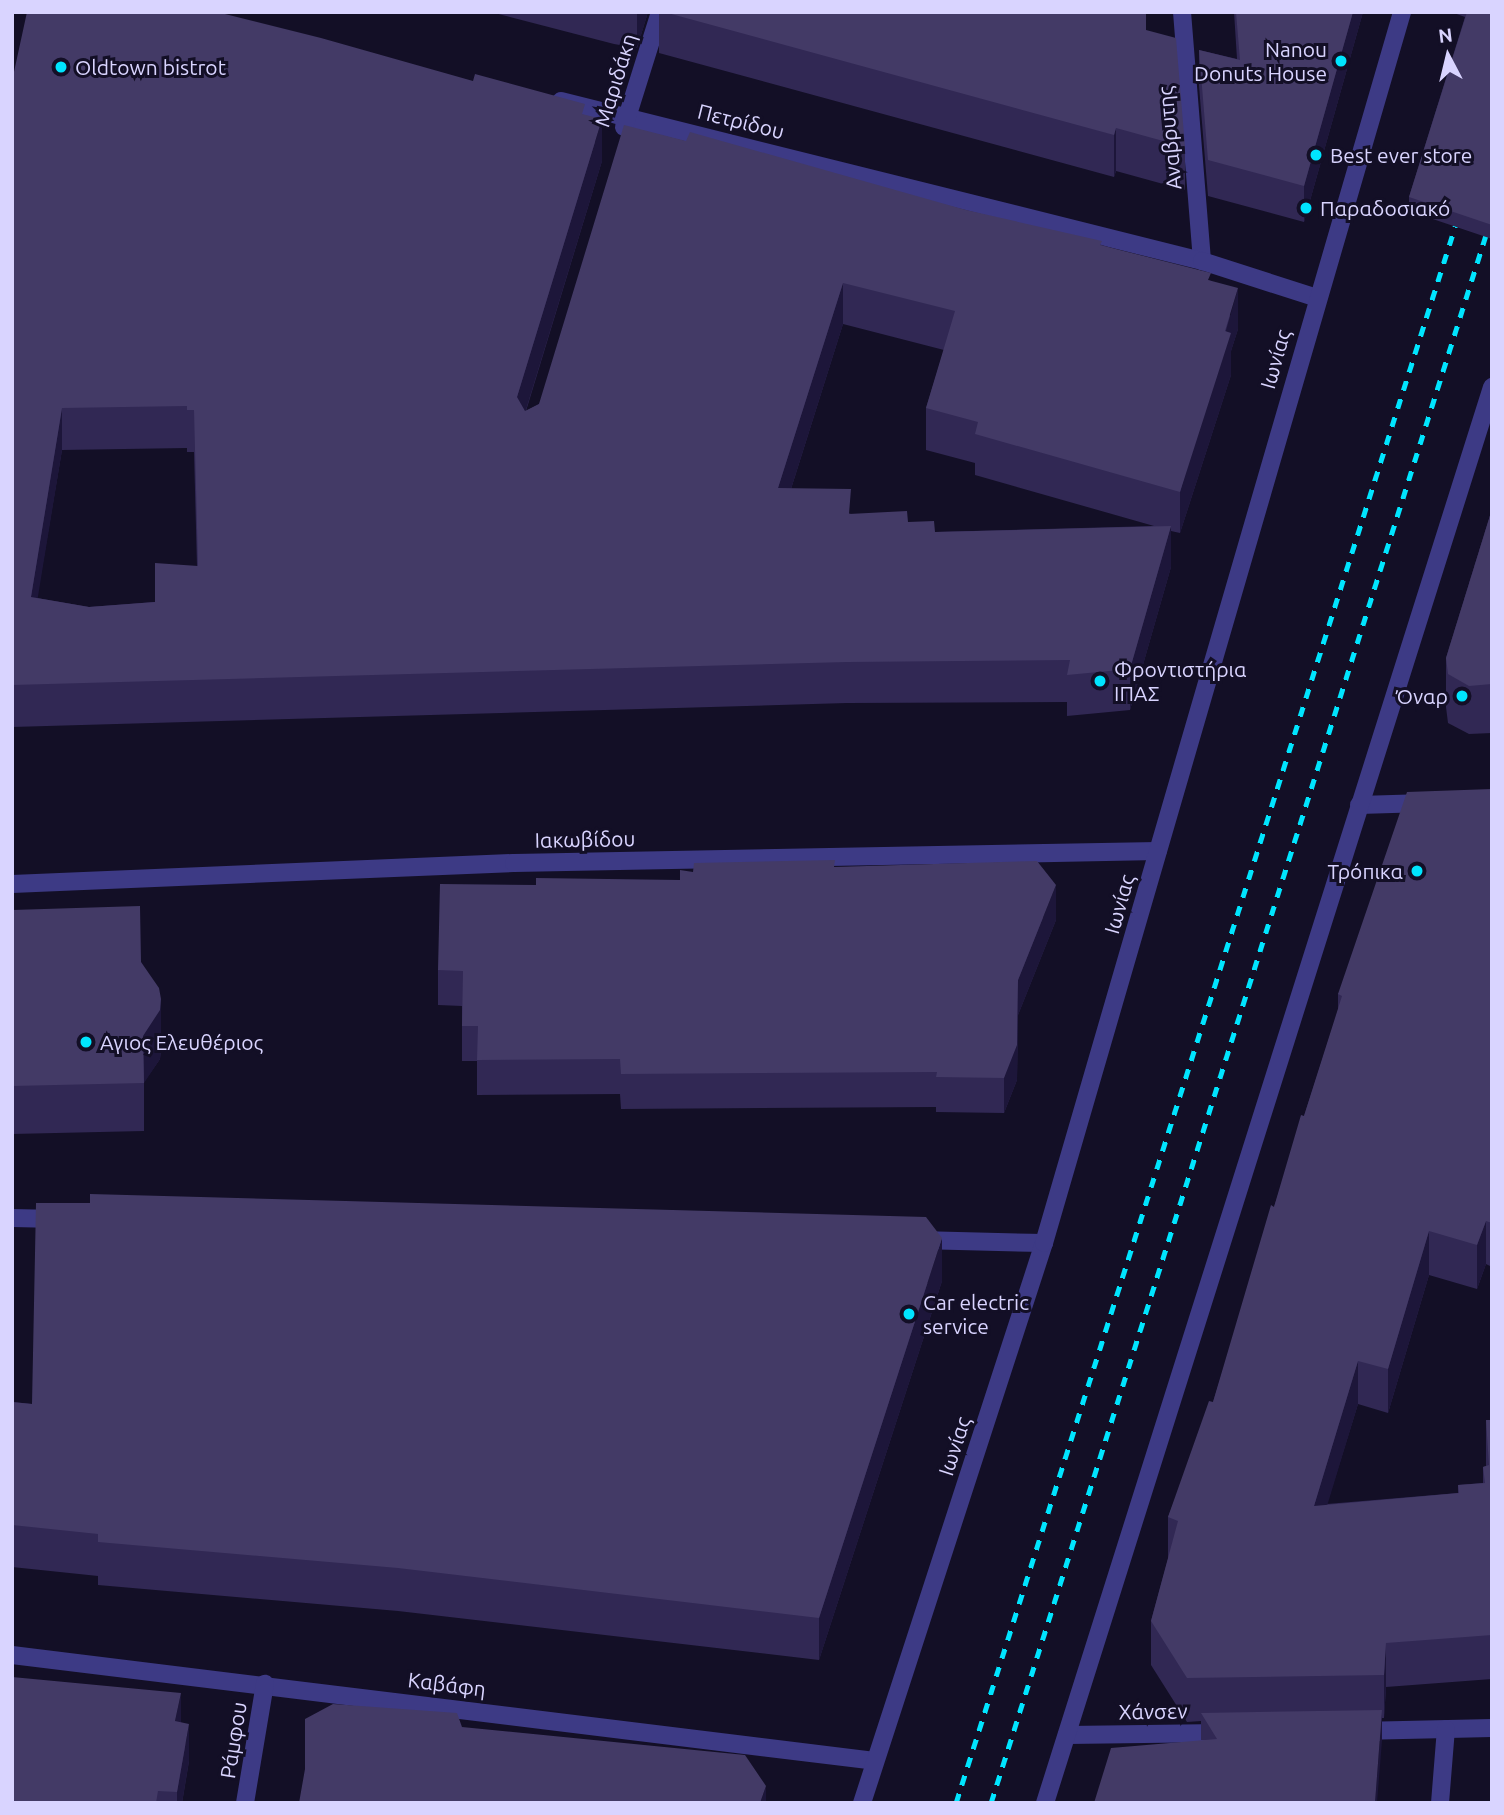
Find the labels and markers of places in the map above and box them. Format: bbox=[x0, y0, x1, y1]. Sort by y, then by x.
place label: Nanou Donuts House bbox=[1194, 36, 1327, 86]
marker: Nanou Donuts House bbox=[1333, 53, 1349, 69]
place label: Oldtown bistrot bbox=[75, 54, 226, 80]
marker: Oldtown bistrot bbox=[53, 59, 69, 75]
place label: Best ever store bbox=[1330, 142, 1472, 168]
marker: Best ever store bbox=[1308, 147, 1324, 163]
place label: Παραδοσιακό bbox=[1320, 195, 1450, 221]
marker: Παραδοσιακό bbox=[1298, 200, 1314, 216]
place label: Φροντιστήρια ΙΠΑΣ bbox=[1114, 656, 1247, 706]
marker: Φροντιστήρια ΙΠΑΣ bbox=[1092, 673, 1108, 689]
place label: Όναρ bbox=[1396, 683, 1448, 709]
marker: Όναρ bbox=[1454, 688, 1470, 704]
place label: Τρόπικα bbox=[1328, 858, 1403, 884]
marker: Τρόπικα bbox=[1409, 863, 1425, 879]
place label: Αγιος Ελευθέριος bbox=[100, 1029, 263, 1055]
marker: Αγιος Ελευθέριος bbox=[78, 1034, 94, 1050]
place label: Car electric service bbox=[923, 1289, 1029, 1339]
marker: Car electric service bbox=[901, 1306, 917, 1322]

